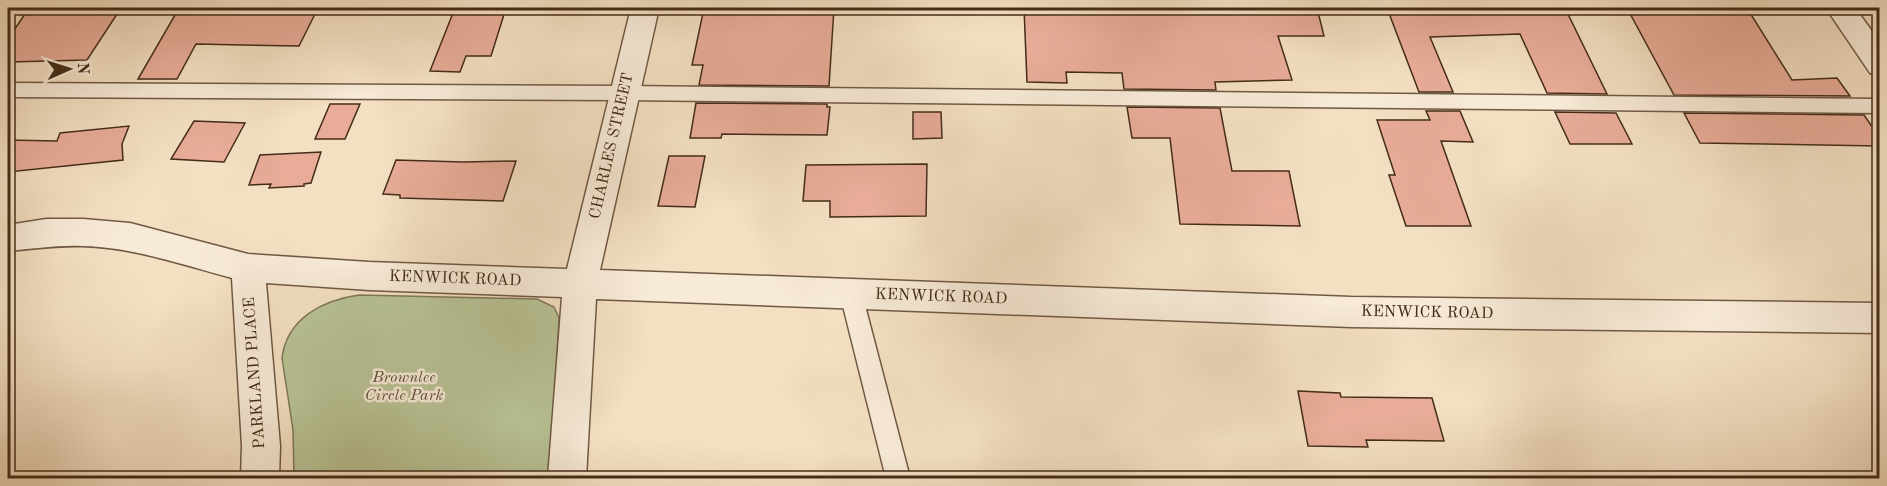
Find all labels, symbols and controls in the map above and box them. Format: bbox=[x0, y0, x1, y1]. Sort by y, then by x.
north arrow bbox=[39, 39, 99, 99]
text: N bbox=[74, 62, 90, 76]
street label: CHARLES STREET bbox=[587, 71, 637, 221]
street label: KENWICK ROAD bbox=[388, 269, 522, 289]
street label: KENWICK ROAD bbox=[874, 287, 1008, 307]
street label: PARKLAND PLACE bbox=[242, 296, 268, 450]
street label: KENWICK ROAD bbox=[1361, 304, 1493, 322]
park label: Brownlee Circle Park bbox=[365, 370, 443, 404]

